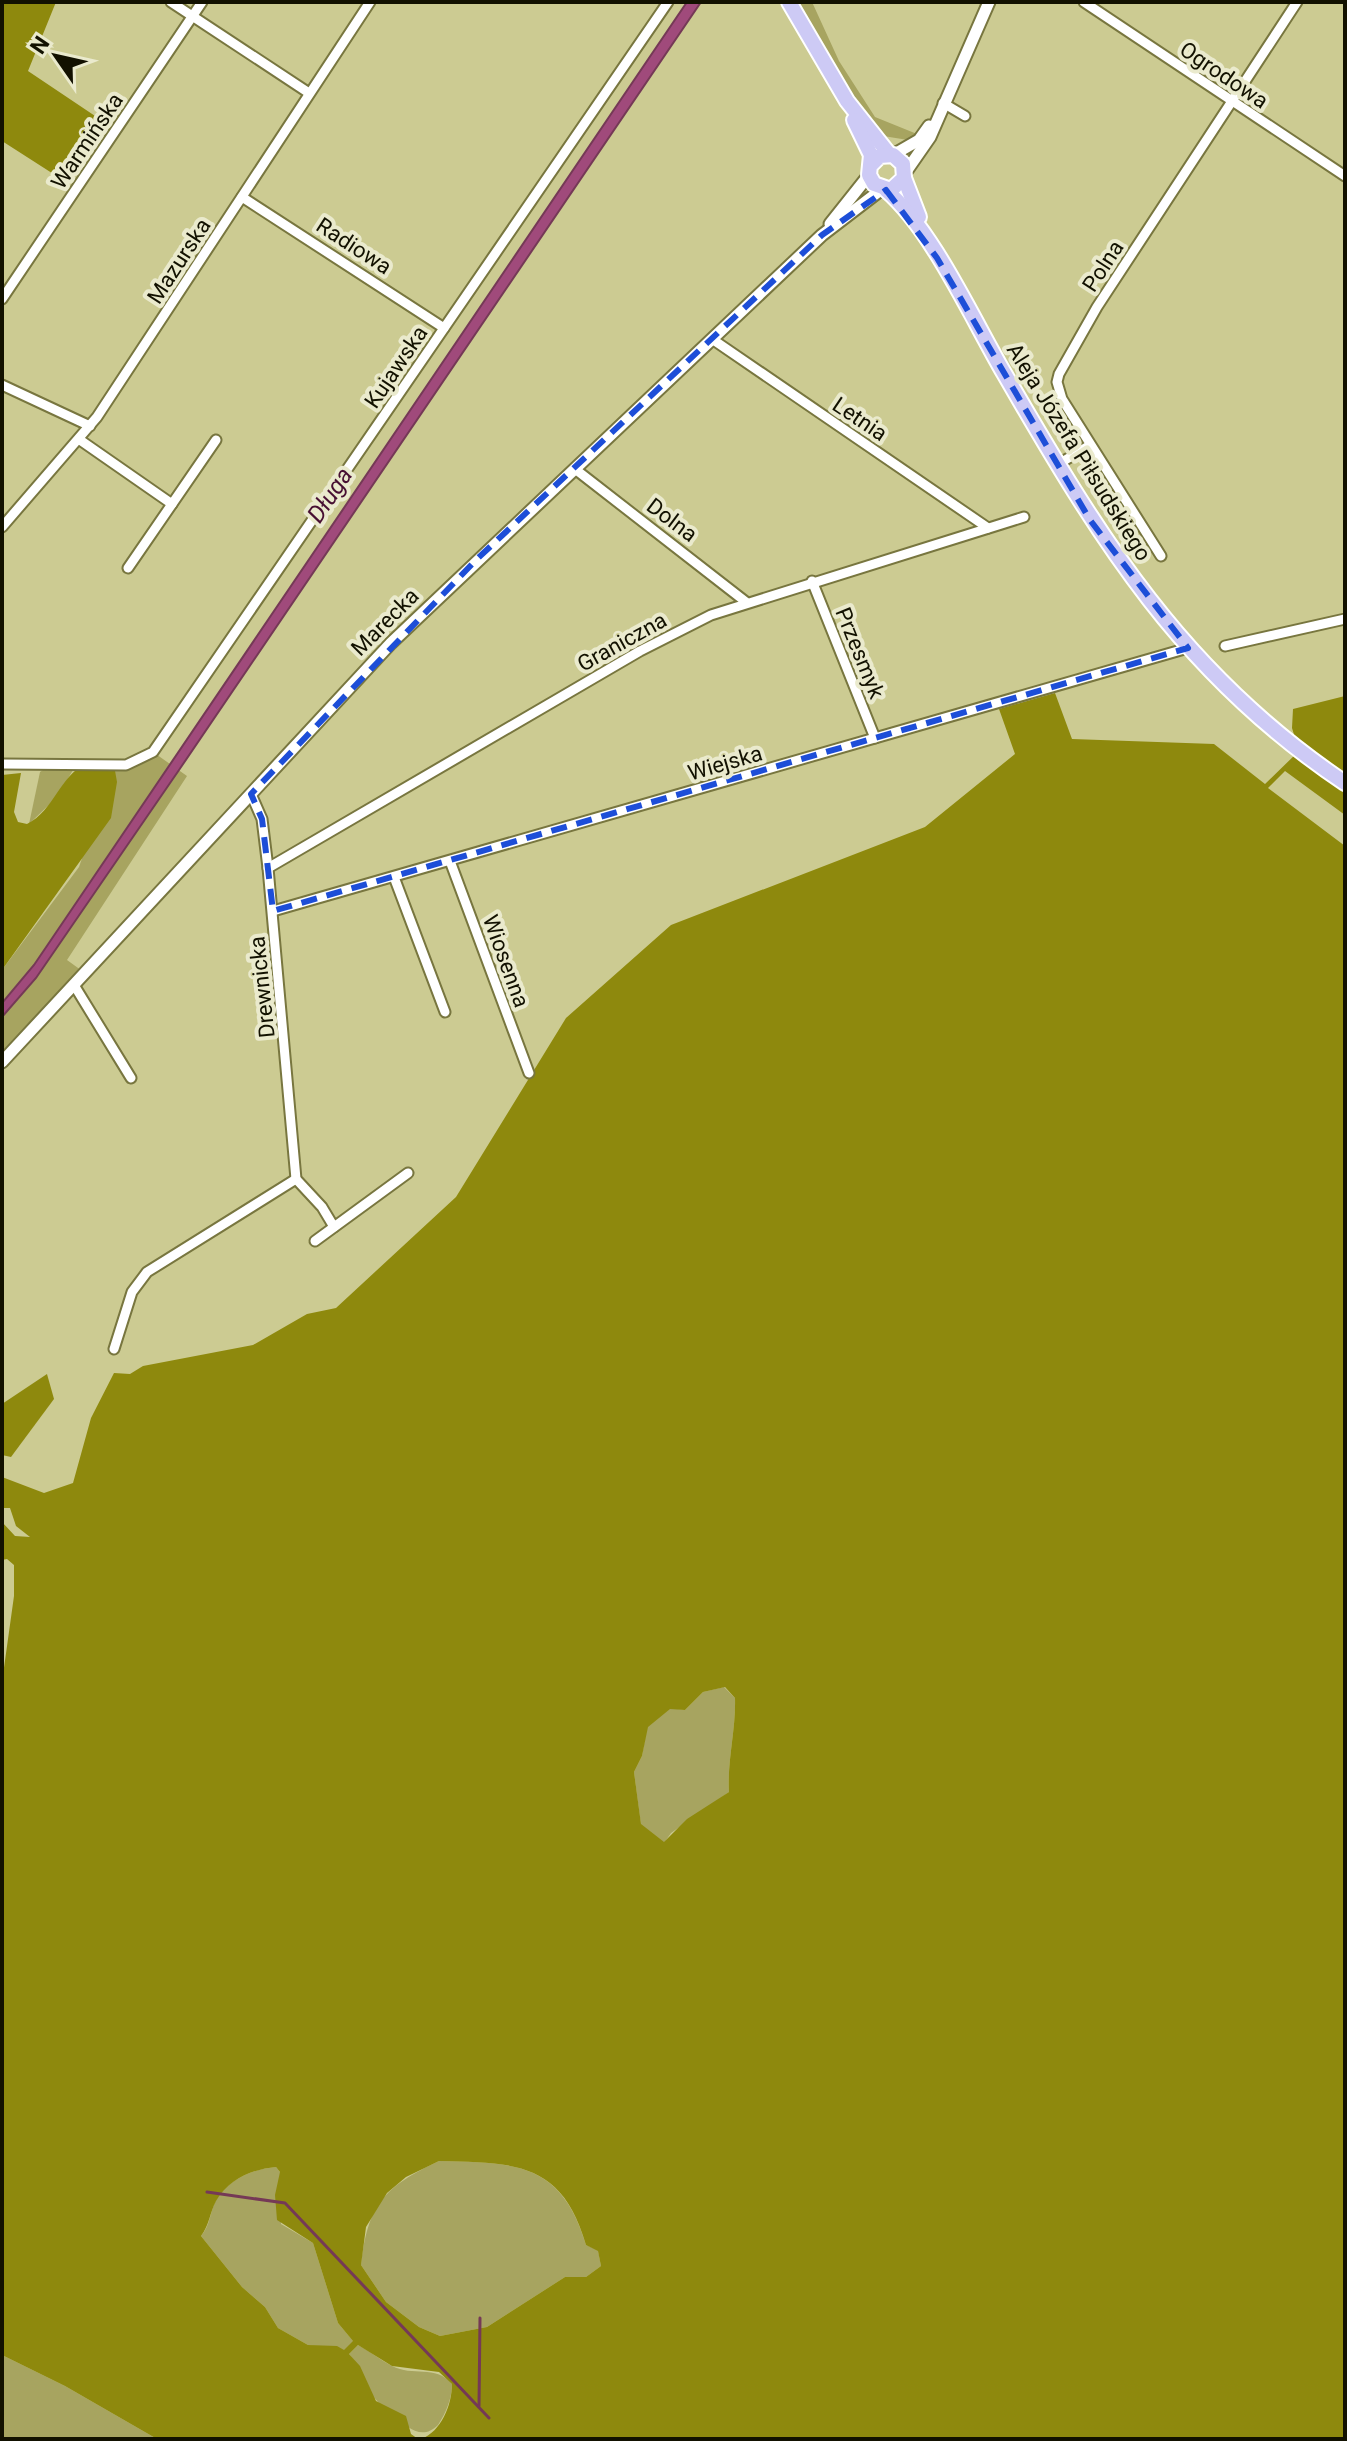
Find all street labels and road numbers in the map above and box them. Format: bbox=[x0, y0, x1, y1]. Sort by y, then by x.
street label: Ogrodowa bbox=[1175, 36, 1273, 114]
street label: Warmińska bbox=[46, 88, 128, 194]
street label: Radiowa bbox=[312, 213, 396, 279]
street label: Mazurska bbox=[142, 214, 216, 308]
street label: Polna bbox=[1077, 236, 1129, 296]
street label: Kujawska bbox=[359, 321, 433, 413]
street label: Aleja Józefa Piłsudskiego bbox=[1002, 339, 1156, 565]
street label: Letnia bbox=[828, 392, 892, 446]
street label: Dolna bbox=[642, 493, 702, 547]
street label: Marecka bbox=[346, 583, 424, 661]
street label: Przesmyk bbox=[830, 604, 890, 703]
street label: Graniczna bbox=[573, 607, 671, 677]
street label: Wiejska bbox=[685, 740, 765, 786]
street label: Wiosenna bbox=[478, 911, 534, 1011]
street label: Drewnicka bbox=[244, 935, 280, 1039]

